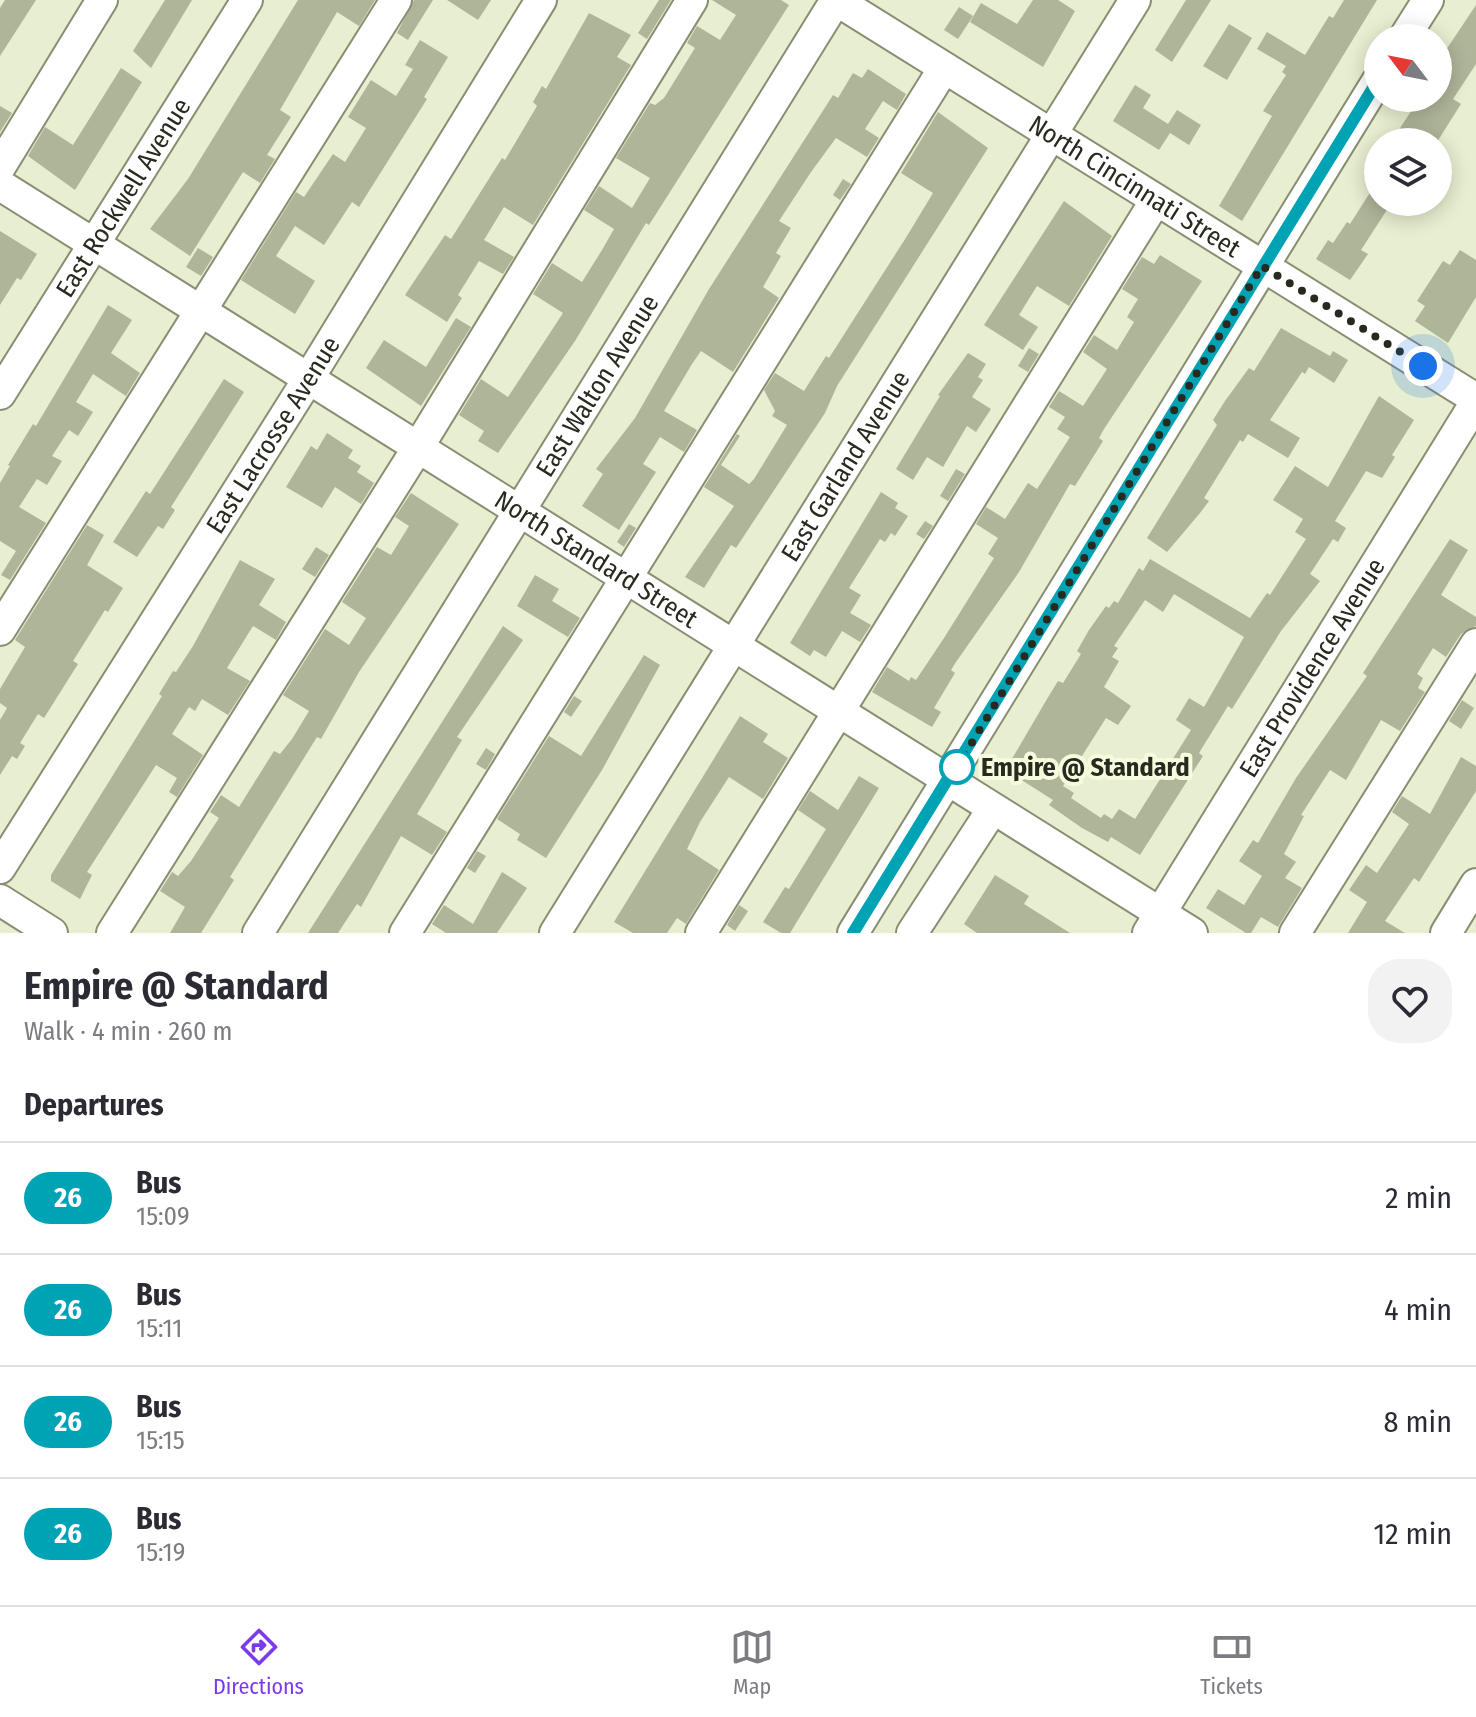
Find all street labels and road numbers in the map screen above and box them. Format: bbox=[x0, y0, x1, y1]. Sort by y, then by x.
street label: East Rockwell Avenue bbox=[50, 92, 198, 303]
street label: North Cincinnati Street bbox=[1023, 109, 1246, 264]
street label: East Walton Avenue bbox=[530, 289, 666, 482]
street label: East Lacrosse Avenue bbox=[200, 331, 347, 539]
street label: East Garland Avenue bbox=[775, 365, 917, 567]
street label: North Standard Street bbox=[489, 484, 704, 635]
street label: East Providence Avenue bbox=[1233, 553, 1392, 783]

